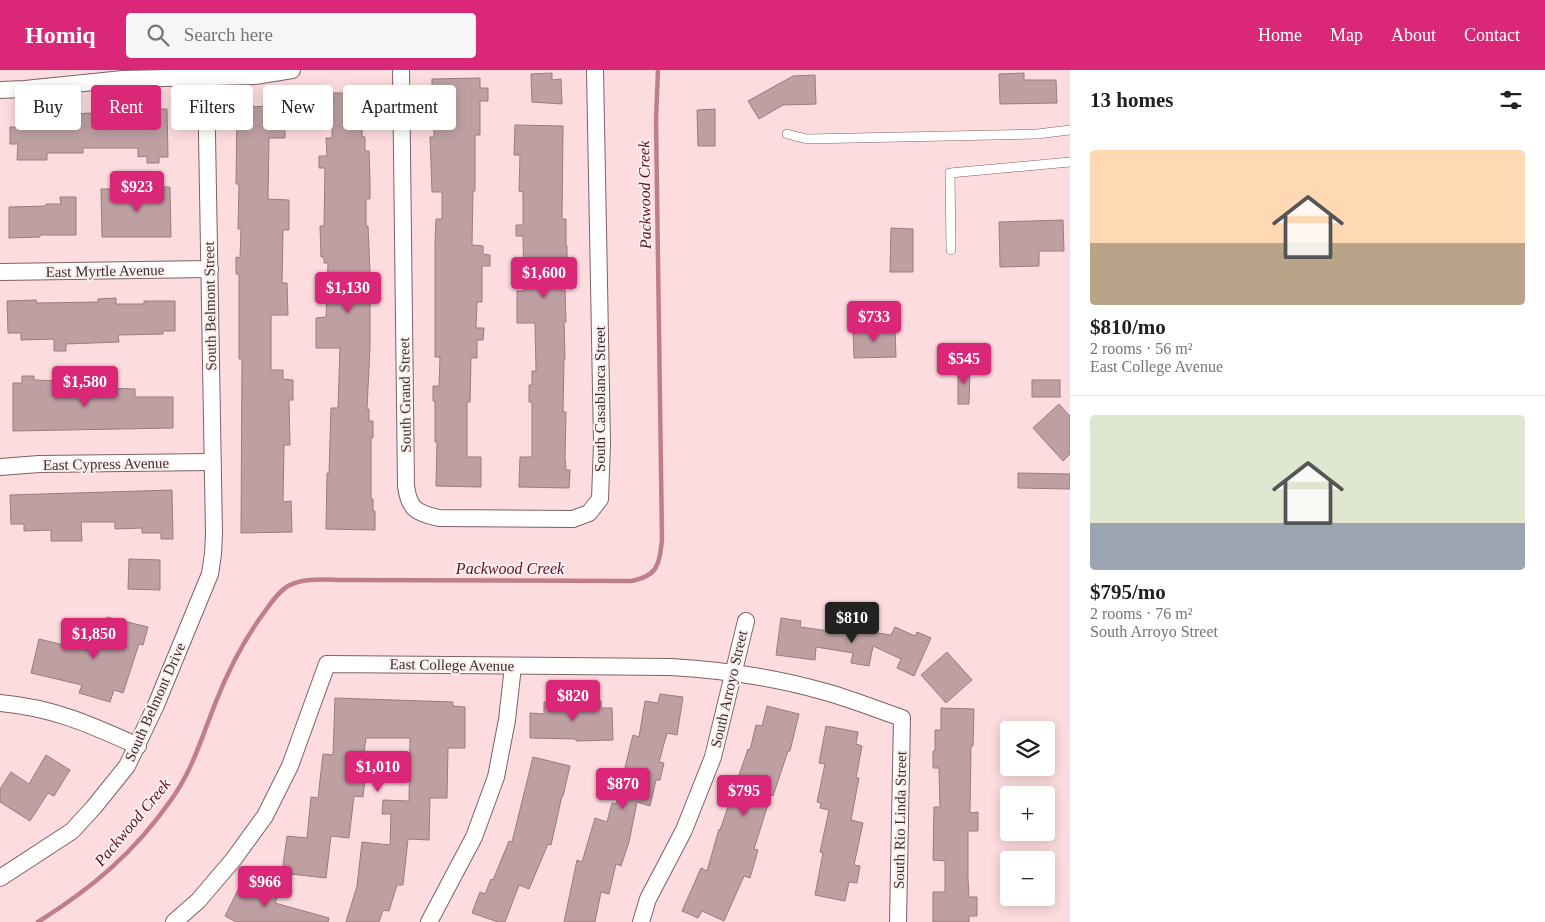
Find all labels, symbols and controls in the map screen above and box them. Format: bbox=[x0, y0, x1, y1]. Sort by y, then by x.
search box bbox=[126, 13, 476, 58]
icon: search bbox=[144, 21, 172, 49]
text: Homiq bbox=[25, 22, 96, 48]
text: Search here bbox=[184, 24, 273, 45]
text: Home bbox=[1258, 25, 1302, 45]
text: Map bbox=[1330, 25, 1363, 45]
text: About bbox=[1391, 25, 1436, 45]
text: Contact bbox=[1464, 25, 1520, 45]
chip: Buy bbox=[15, 85, 81, 130]
chip: Rent bbox=[91, 85, 161, 130]
chip: Filters bbox=[171, 85, 253, 130]
chip: New bbox=[263, 85, 333, 130]
chip: Apartment bbox=[343, 85, 456, 130]
icon: filters bbox=[1497, 86, 1525, 114]
text: 13 homes bbox=[1090, 88, 1173, 112]
water label: Packwood Creek bbox=[635, 140, 654, 250]
pin: $923 bbox=[107, 170, 167, 213]
text: $923 bbox=[121, 178, 153, 195]
icon: home bbox=[1263, 182, 1353, 272]
street label: South Belmont Street bbox=[201, 240, 219, 371]
pin: $1,600 bbox=[503, 256, 585, 299]
street label: East Myrtle Avenue bbox=[45, 262, 165, 280]
text: $1,600 bbox=[522, 264, 566, 281]
pin: $1,130 bbox=[307, 272, 389, 314]
text: $1,130 bbox=[326, 279, 370, 296]
pin: $733 bbox=[844, 300, 904, 343]
text: $733 bbox=[858, 308, 890, 325]
text: $810/mo bbox=[1090, 315, 1166, 339]
street label: South Casablanca Street bbox=[592, 325, 608, 472]
street label: South Grand Street bbox=[396, 337, 414, 453]
text: 2 rooms · 56 m² bbox=[1090, 340, 1193, 357]
pin: $545 bbox=[934, 342, 994, 385]
text: $545 bbox=[948, 350, 980, 367]
text: East College Avenue bbox=[1090, 358, 1223, 375]
pin: $1,580 bbox=[44, 366, 126, 408]
text: $1,580 bbox=[63, 373, 107, 390]
icon: home bbox=[1263, 448, 1353, 538]
street label: East Cypress Avenue bbox=[43, 455, 170, 473]
water label: Packwood Creek bbox=[455, 560, 565, 577]
text: $795/mo bbox=[1090, 580, 1166, 604]
pin: $810 bbox=[822, 602, 882, 644]
text: 2 rooms · 76 m² bbox=[1090, 605, 1193, 622]
text: $810 bbox=[836, 609, 868, 626]
pin: $1,850 bbox=[53, 618, 135, 660]
text: South Arroyo Street bbox=[1090, 623, 1218, 640]
text: $1,850 bbox=[72, 625, 116, 642]
street label: South Arroyo Street bbox=[708, 628, 750, 749]
street label: South Belmont Drive bbox=[122, 640, 189, 764]
street label: East College Avenue bbox=[390, 656, 515, 674]
pin: $820 bbox=[543, 680, 603, 722]
text: $820 bbox=[557, 687, 589, 704]
map controls bbox=[1000, 721, 1055, 906]
button: layers bbox=[1000, 721, 1055, 776]
pin: $1,010 bbox=[337, 750, 419, 793]
street label: South Rio Linda Street bbox=[891, 750, 909, 889]
text: $1,010 bbox=[356, 758, 400, 775]
pin: $870 bbox=[593, 768, 653, 810]
pin: $795 bbox=[714, 774, 774, 817]
water label: Packwood Creek bbox=[90, 775, 174, 870]
text: $870 bbox=[607, 775, 639, 792]
text: $795 bbox=[728, 782, 760, 799]
button: + bbox=[1000, 786, 1055, 841]
button: − bbox=[1000, 851, 1055, 906]
pin: $966 bbox=[235, 866, 295, 908]
text: $966 bbox=[249, 873, 281, 890]

